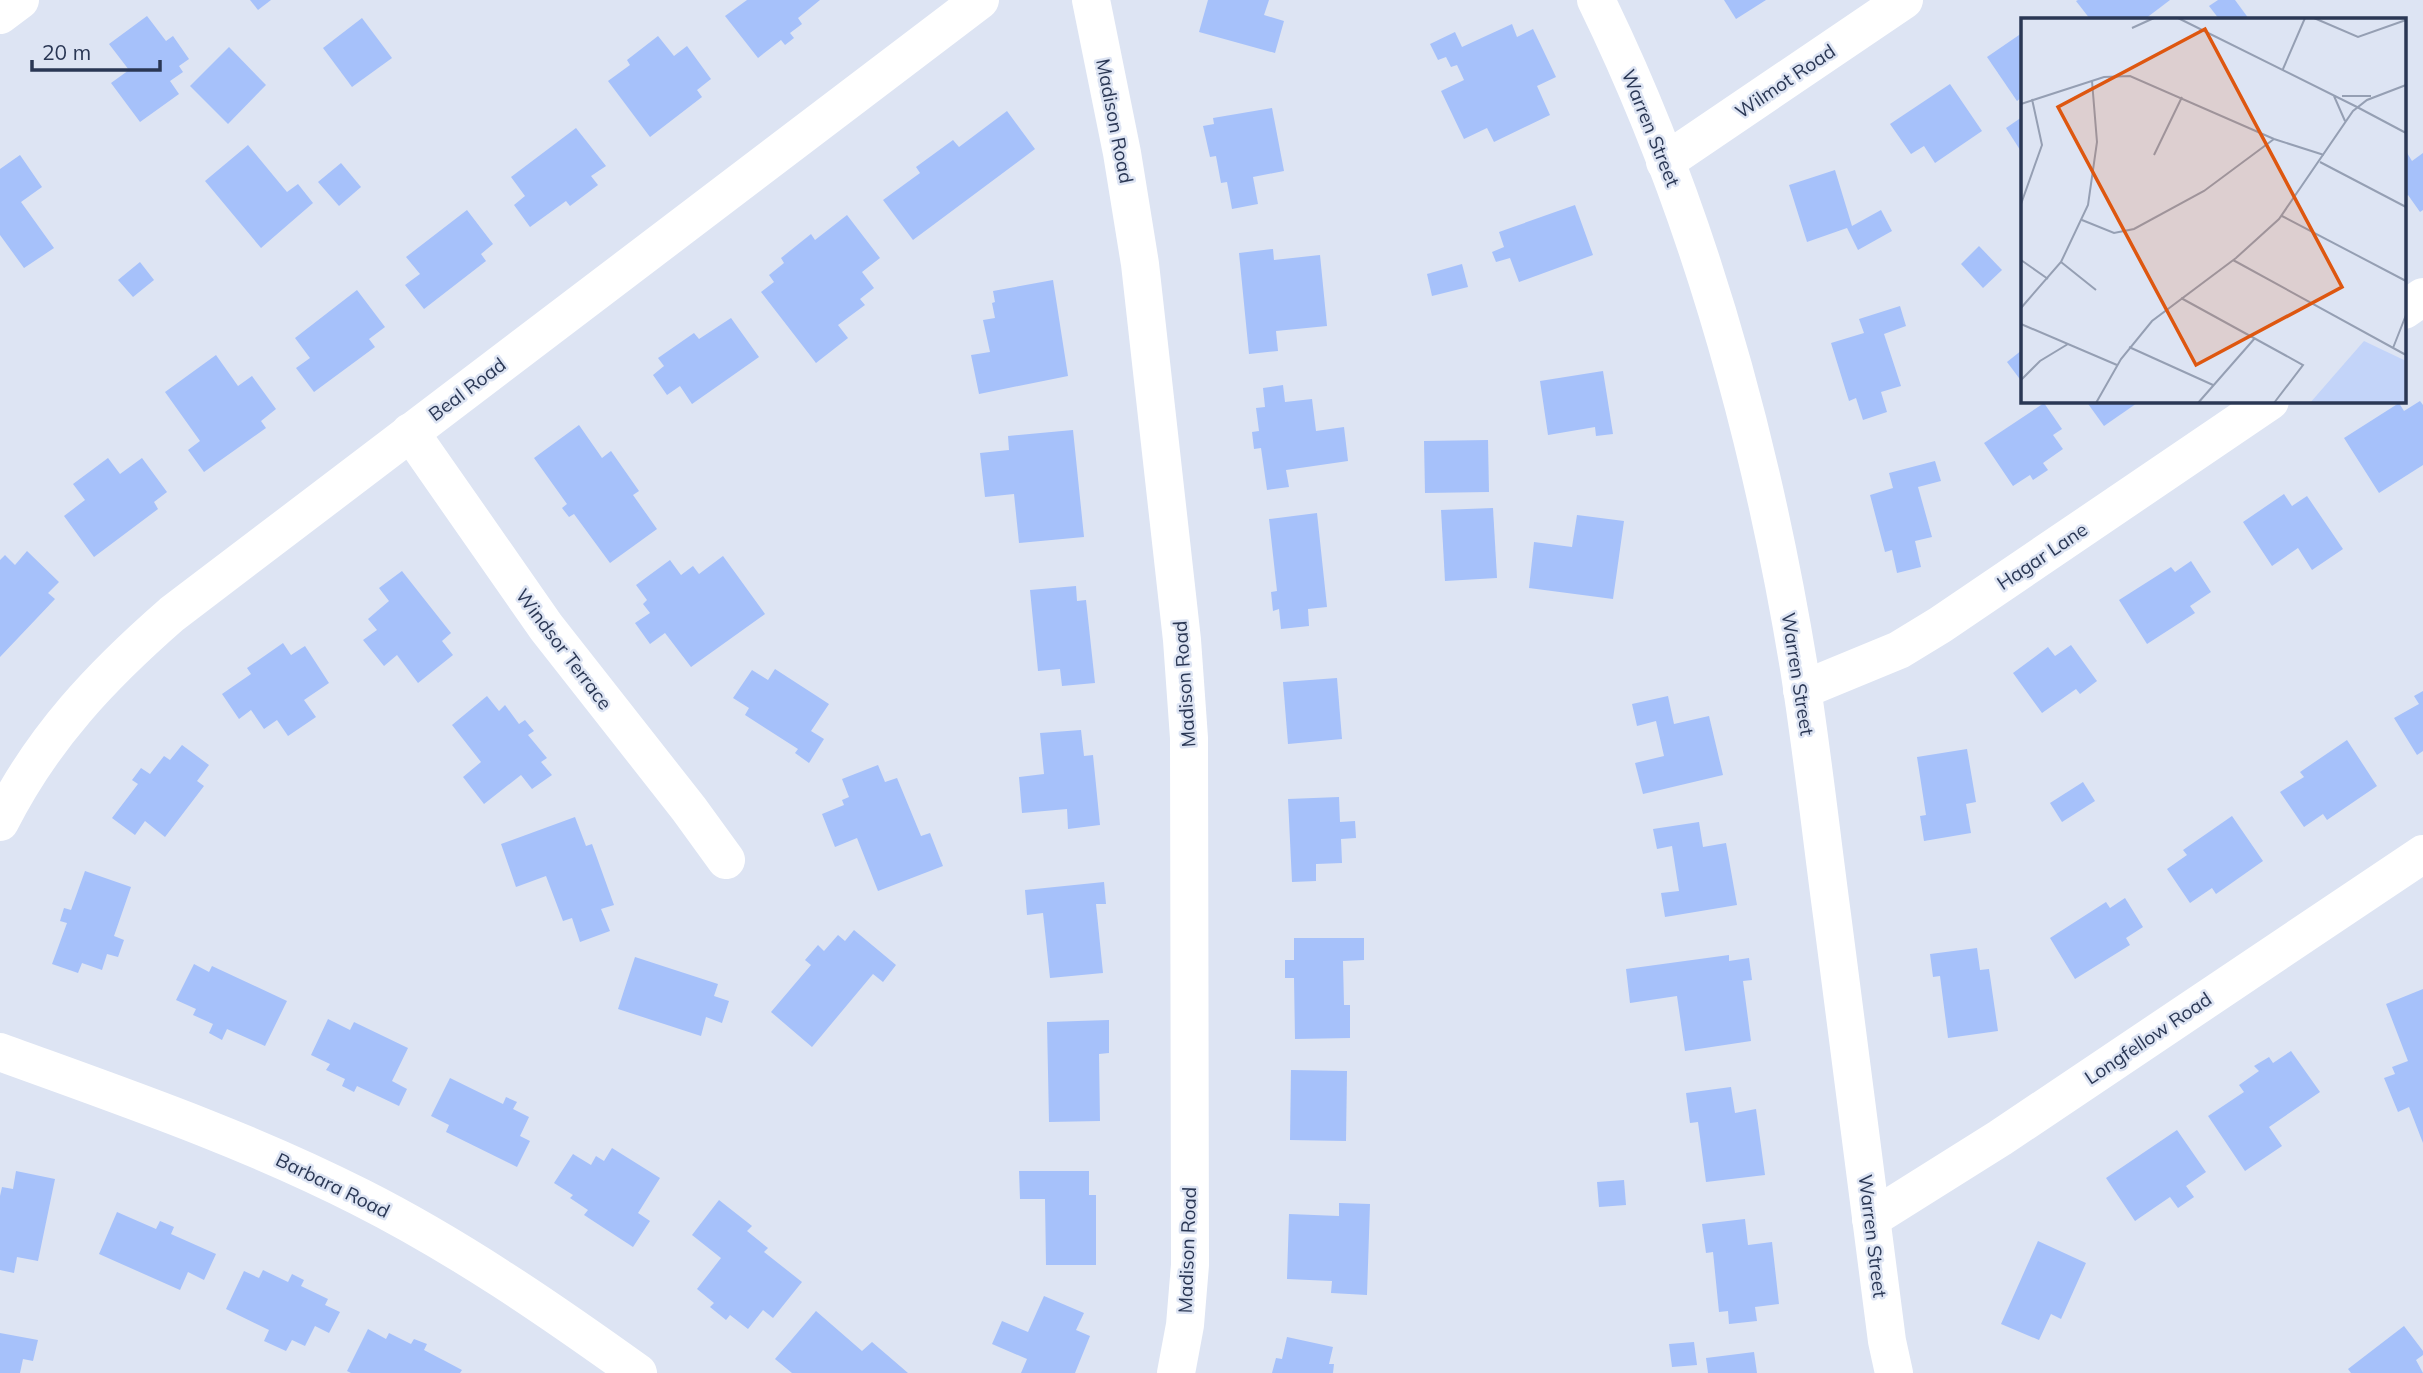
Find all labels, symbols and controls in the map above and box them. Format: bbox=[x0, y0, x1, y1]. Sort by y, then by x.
inset map bbox=[2021, 18, 2406, 402]
scale bar bbox=[32, 28, 159, 72]
text: 20 m bbox=[42, 39, 91, 65]
street label: Wilmot Road bbox=[1730, 39, 1840, 123]
street label: Madison Road bbox=[1091, 57, 1139, 185]
street label: Warren Street bbox=[1617, 66, 1685, 190]
street label: Beal Road bbox=[424, 352, 510, 426]
street label: Hagar Lane bbox=[1992, 517, 2092, 595]
street label: Windsor Terrace bbox=[511, 584, 617, 714]
street label: Warren Street bbox=[1776, 611, 1820, 737]
street label: Madison Road bbox=[1168, 620, 1200, 748]
street label: Longfellow Road bbox=[2080, 987, 2216, 1089]
street label: Barbara Road bbox=[272, 1147, 394, 1223]
street label: Warren Street bbox=[1854, 1173, 1893, 1299]
street label: Madison Road bbox=[1173, 1186, 1201, 1314]

